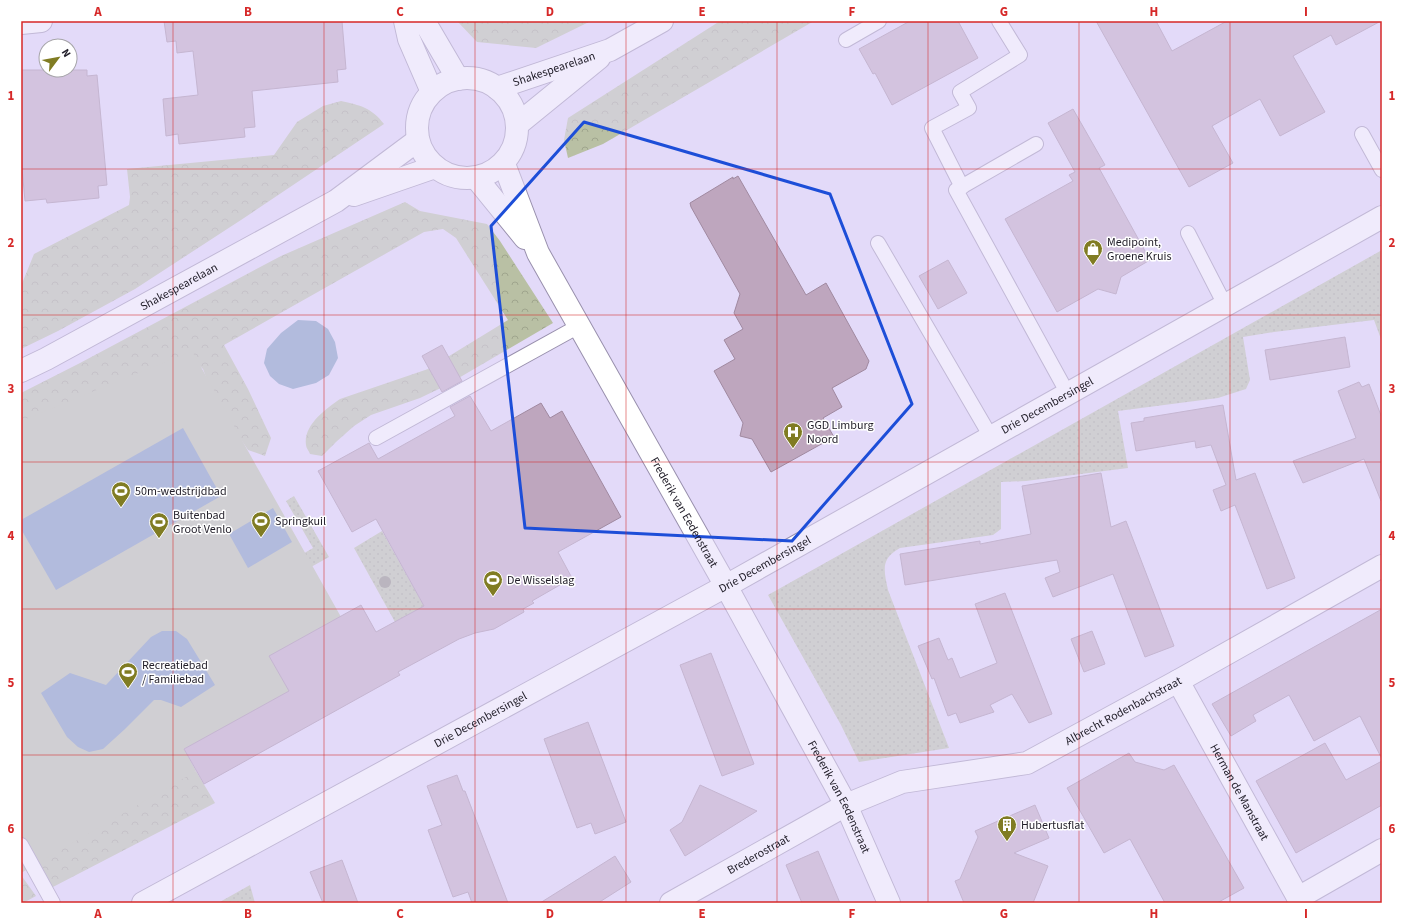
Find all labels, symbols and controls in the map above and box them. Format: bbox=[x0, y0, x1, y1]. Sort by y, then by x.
text: A bbox=[93, 3, 102, 21]
text: B bbox=[244, 3, 252, 21]
text: C bbox=[396, 3, 404, 21]
text: D bbox=[546, 3, 554, 21]
text: E bbox=[698, 3, 706, 21]
text: F bbox=[849, 3, 856, 21]
text: G bbox=[1000, 3, 1008, 21]
text: H bbox=[1150, 3, 1158, 21]
text: I bbox=[1304, 3, 1308, 21]
north arrow bbox=[38, 38, 78, 78]
text: N bbox=[58, 46, 74, 60]
street label: Shakespearelaan bbox=[511, 48, 598, 91]
text: 1 bbox=[8, 87, 15, 105]
text: 1 bbox=[1389, 87, 1396, 105]
text: 2 bbox=[8, 234, 15, 252]
place label: Medipoint, Groene Kruis bbox=[1107, 234, 1171, 265]
text: 2 bbox=[1389, 234, 1396, 252]
shop icon: Medipoint, Groene Kruis bbox=[1082, 238, 1104, 266]
street label: Shakespearelaan bbox=[137, 259, 221, 315]
street label: Drie Decembersingel bbox=[998, 373, 1097, 439]
text: 3 bbox=[8, 380, 15, 398]
text: 3 bbox=[1389, 380, 1396, 398]
place label: GGD Limburg Noord bbox=[807, 417, 874, 448]
hospital icon: GGD Limburg Noord bbox=[782, 421, 804, 449]
street label: Frederik van Eedenstraat bbox=[646, 454, 722, 571]
sports icon: 50m-wedstrijdbad bbox=[110, 480, 132, 508]
place label: 50m-wedstrijdbad bbox=[135, 483, 227, 500]
place label: Buitenbad Groot Venlo bbox=[173, 507, 232, 538]
sports icon: Springkuil bbox=[250, 510, 272, 538]
sports icon: Buitenbad Groot Venlo bbox=[148, 511, 170, 539]
place label: Springkuil bbox=[275, 513, 326, 530]
text: 4 bbox=[8, 527, 15, 545]
text: 4 bbox=[1389, 527, 1396, 545]
street label: Drie Decembersingel bbox=[716, 532, 814, 597]
sports icon: De Wisselslag bbox=[482, 569, 504, 597]
place label: De Wisselslag bbox=[507, 572, 574, 589]
place label: Recreatiebad / Familiebad bbox=[142, 657, 208, 688]
sports icon: Recreatiebad / Familiebad bbox=[117, 661, 139, 689]
street label: Albrecht Rodenbachstraat bbox=[1062, 673, 1185, 750]
text: 5 bbox=[8, 674, 15, 692]
text: 5 bbox=[1389, 674, 1396, 692]
street label: Drie Decembersingel bbox=[431, 688, 530, 752]
street label: Frederik van Eedenstraat bbox=[803, 737, 874, 856]
street label: Herman de Manstraat bbox=[1205, 741, 1273, 844]
building icon: Hubertusflat bbox=[996, 814, 1018, 842]
place label: Hubertusflat bbox=[1021, 817, 1084, 834]
text: 6 bbox=[8, 820, 15, 838]
text: 6 bbox=[1389, 820, 1396, 838]
street label: Brederostraat bbox=[724, 830, 793, 879]
text: A bbox=[93, 905, 102, 923]
text: B bbox=[244, 905, 252, 923]
text: C bbox=[396, 905, 404, 923]
text: D bbox=[546, 905, 554, 923]
text: E bbox=[698, 905, 706, 923]
text: F bbox=[849, 905, 856, 923]
text: G bbox=[1000, 905, 1008, 923]
text: H bbox=[1150, 905, 1158, 923]
text: I bbox=[1304, 905, 1308, 923]

